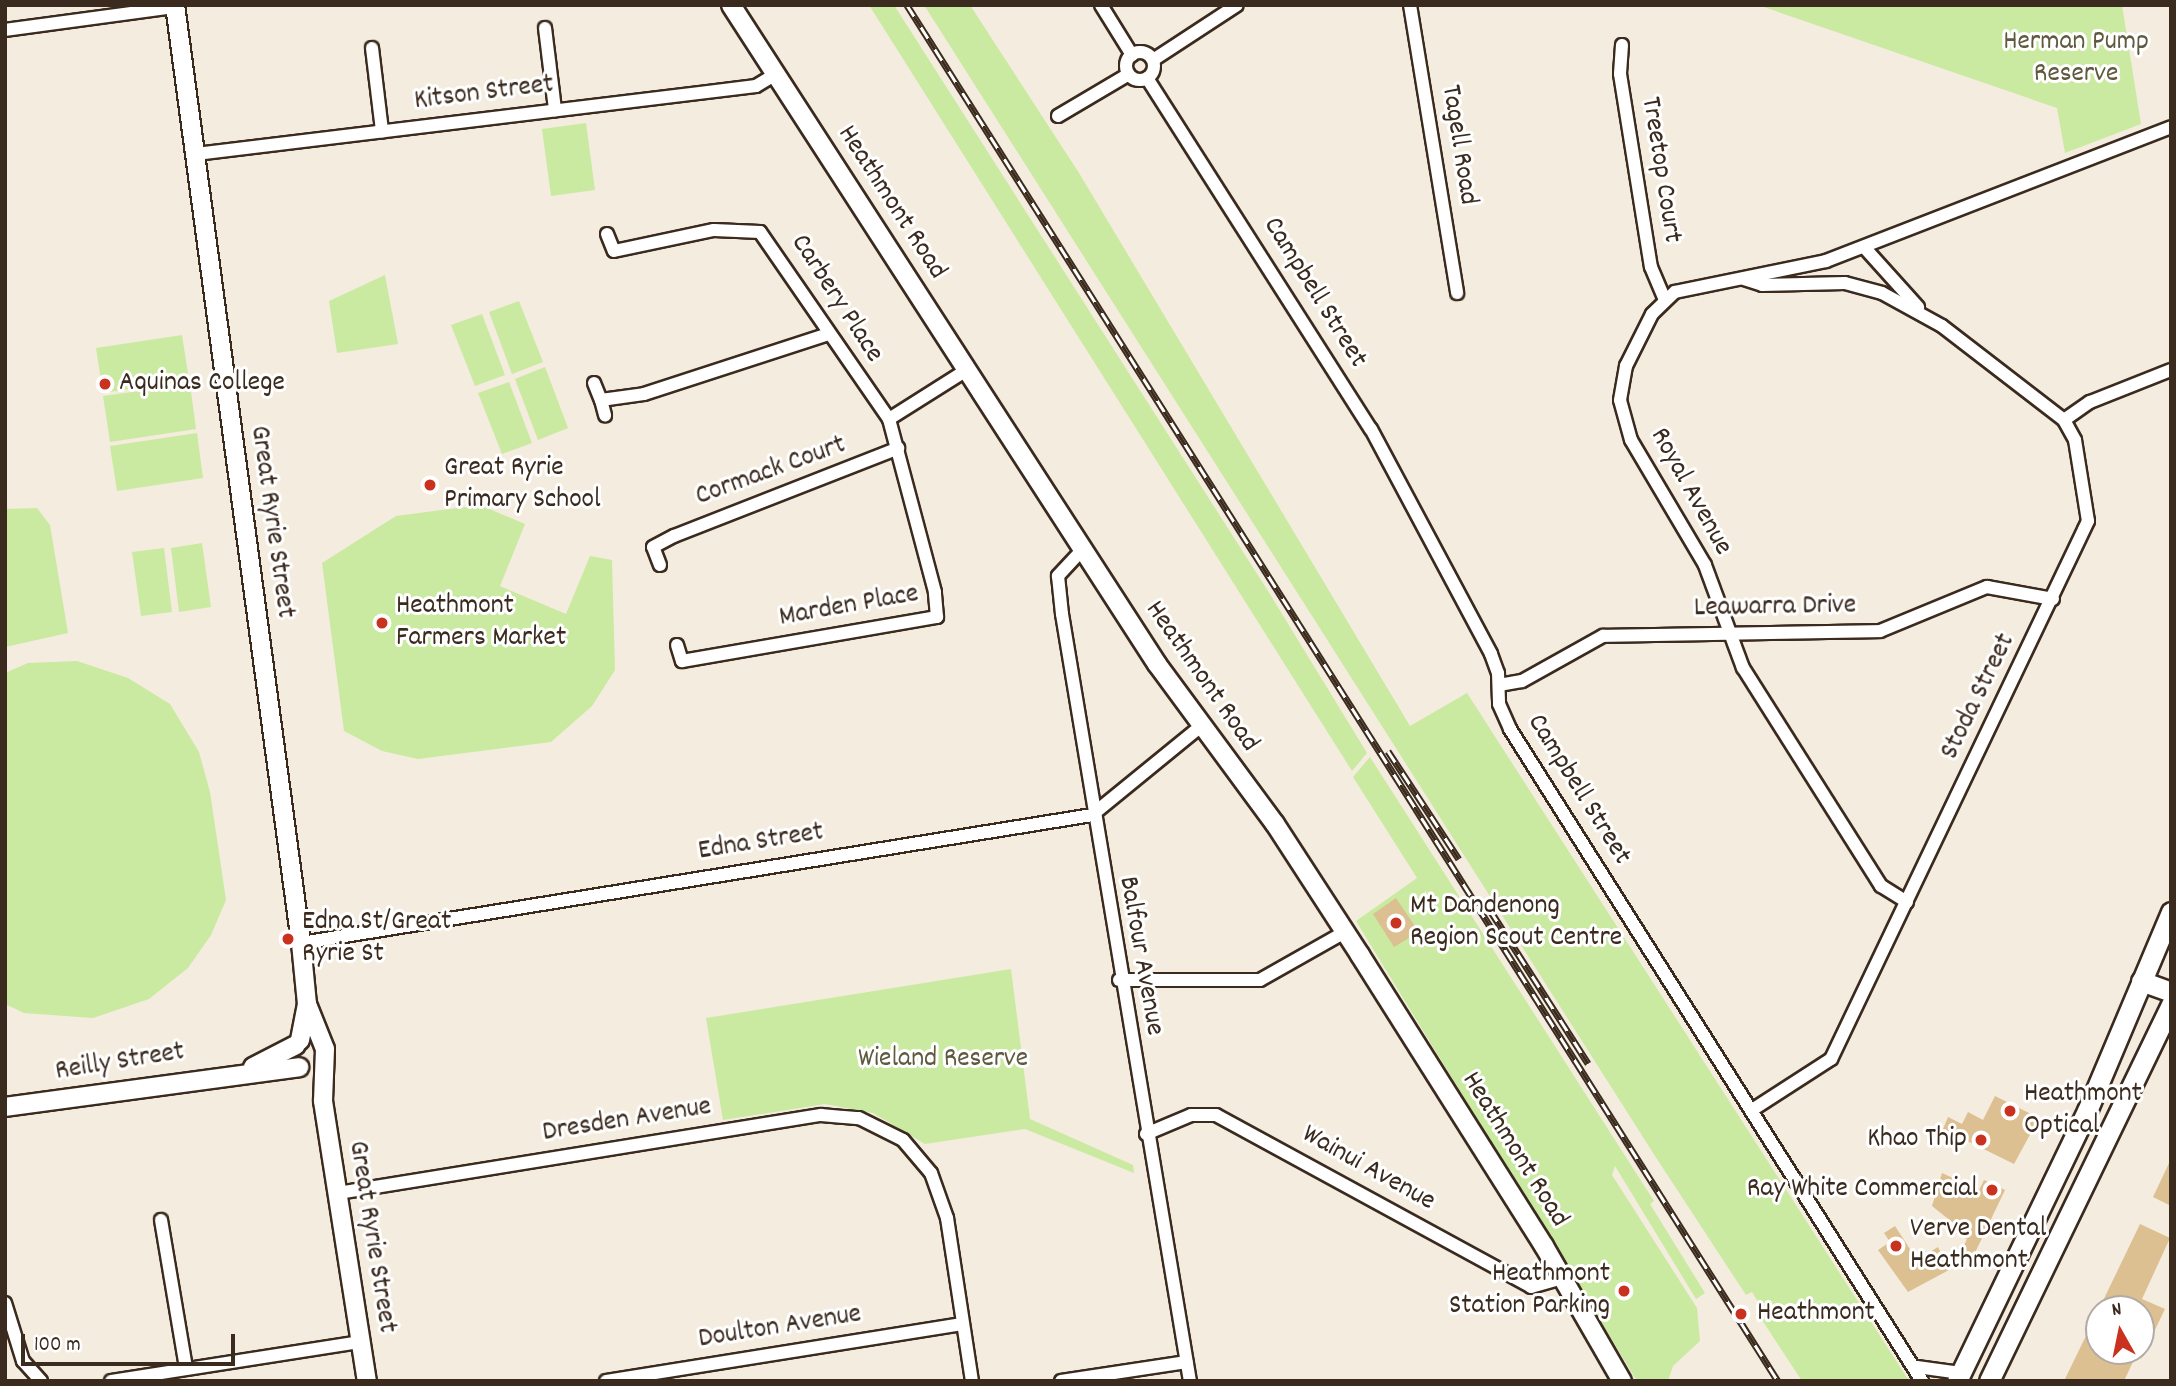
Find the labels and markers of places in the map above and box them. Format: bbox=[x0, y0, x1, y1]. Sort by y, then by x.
place label: Aquinas College bbox=[119, 367, 285, 401]
marker: Aquinas College bbox=[97, 376, 113, 392]
place label: Great Ryrie Primary School bbox=[444, 452, 601, 518]
marker: Great Ryrie Primary School bbox=[422, 477, 438, 493]
place label: Heathmont Farmers Market bbox=[396, 590, 566, 656]
marker: Heathmont Farmers Market bbox=[374, 615, 390, 631]
place label: Mt Dandenong Region Scout Centre bbox=[1410, 890, 1622, 956]
place label: Edna St/Great Ryrie St bbox=[302, 906, 451, 972]
marker: Mt Dandenong Region Scout Centre bbox=[1388, 915, 1404, 931]
marker: Edna St/Great Ryrie St bbox=[280, 931, 296, 947]
place label: Heathmont Optical bbox=[2024, 1078, 2142, 1144]
marker: Heathmont Optical bbox=[2002, 1103, 2018, 1119]
place label: Khao Thip bbox=[1867, 1123, 1967, 1157]
marker: Khao Thip bbox=[1973, 1132, 1989, 1148]
place label: Ray White Commercial bbox=[1747, 1173, 1978, 1207]
marker: Ray White Commercial bbox=[1984, 1182, 2000, 1198]
place label: Verve Dental Heathmont bbox=[1910, 1213, 2046, 1279]
marker: Verve Dental Heathmont bbox=[1888, 1238, 1904, 1254]
place label: Heathmont Station Parking bbox=[1449, 1258, 1610, 1324]
marker: Heathmont Station Parking bbox=[1616, 1283, 1632, 1299]
place label: Heathmont bbox=[1757, 1297, 1875, 1331]
marker: Heathmont bbox=[1731, 1304, 1751, 1324]

